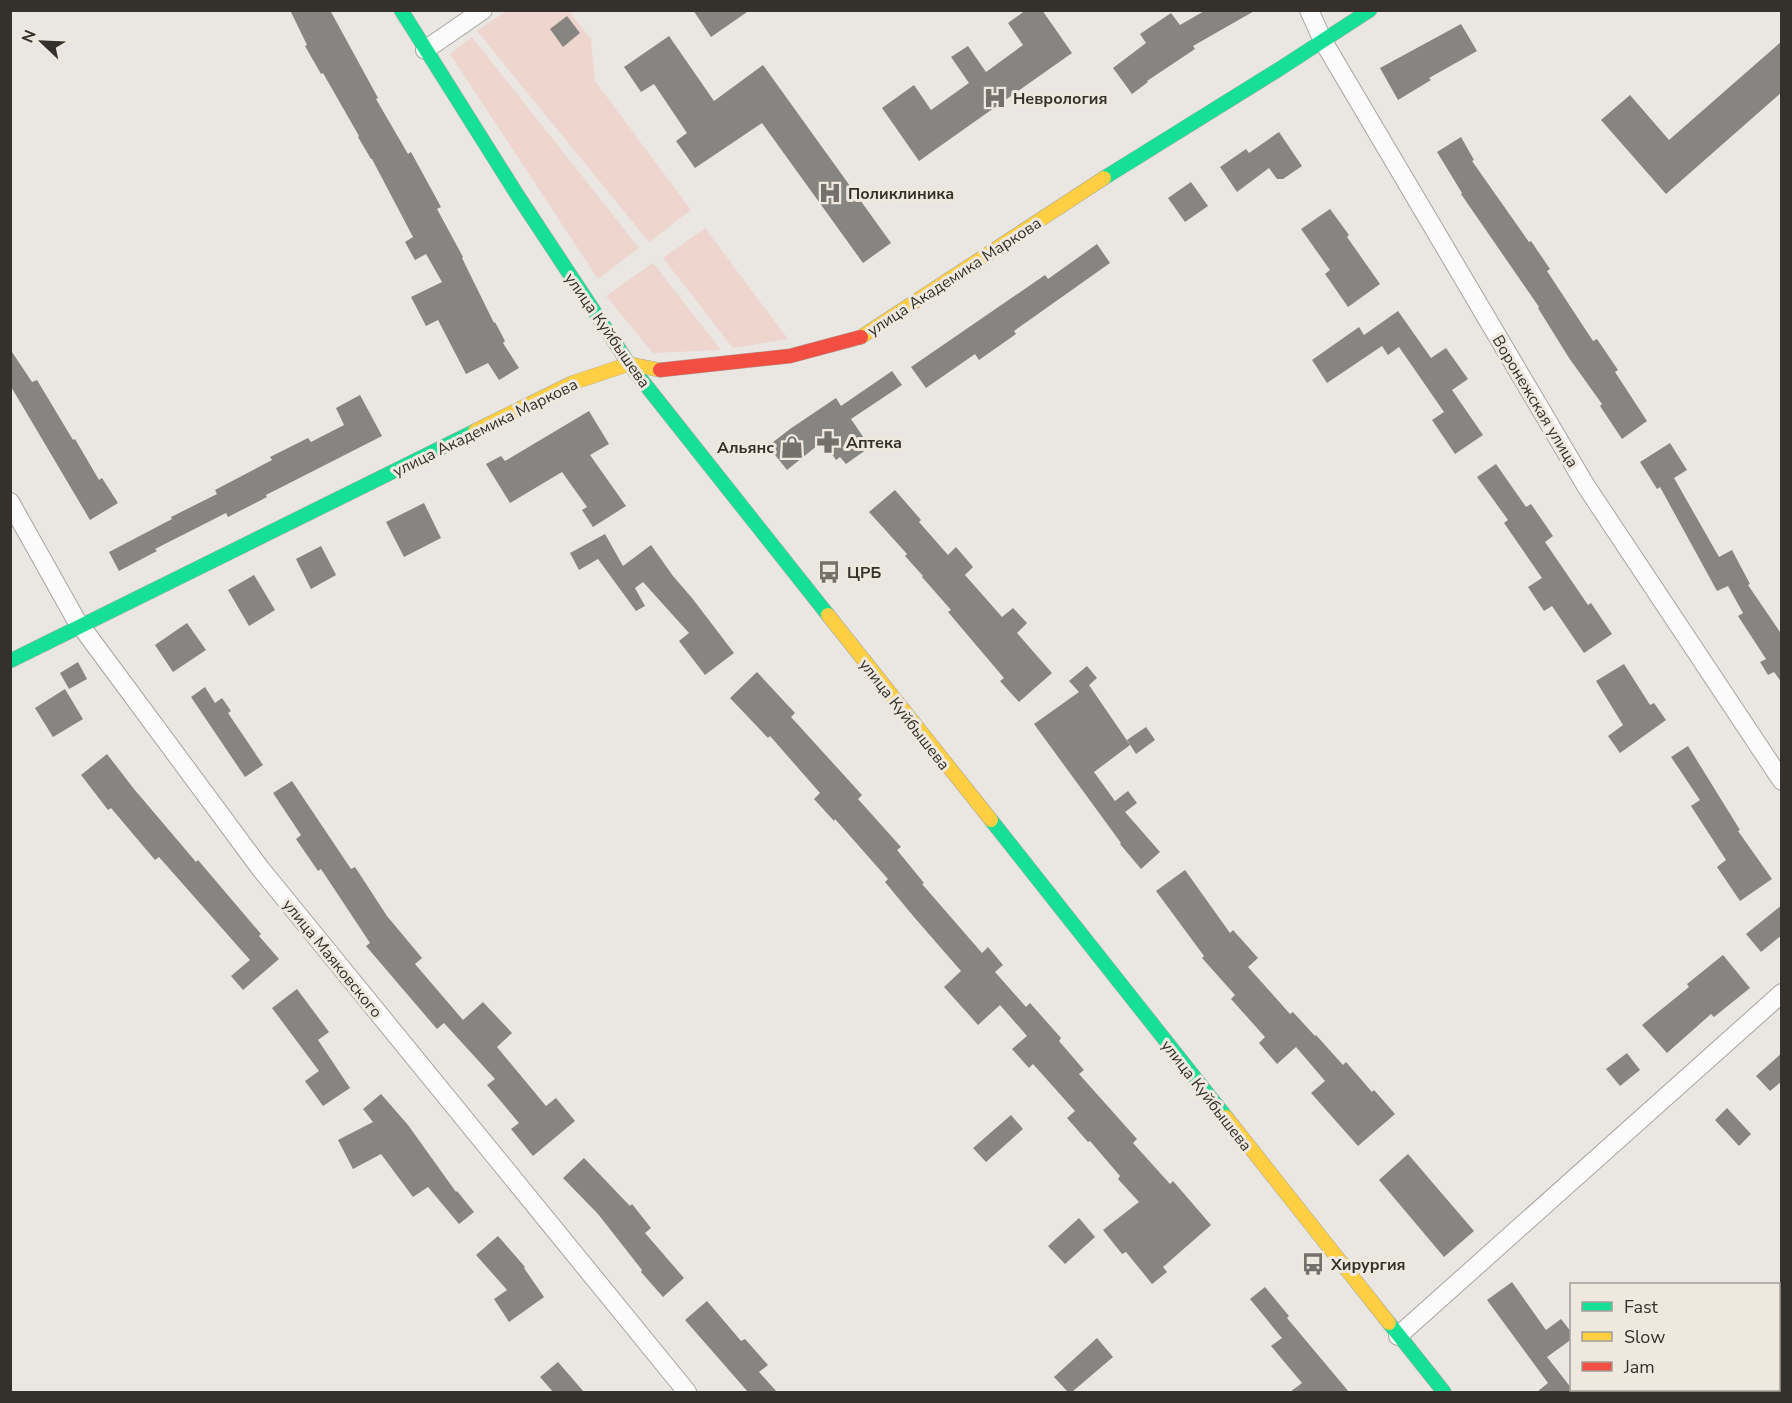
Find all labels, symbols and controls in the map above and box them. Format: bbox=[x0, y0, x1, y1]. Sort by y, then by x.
north arrow bbox=[12, 12, 72, 72]
text: N bbox=[17, 27, 42, 46]
hospital icon: Неврология bbox=[982, 85, 1008, 111]
place label: Неврология bbox=[1013, 88, 1107, 110]
hospital icon: Поликлиника bbox=[817, 180, 843, 206]
place label: Поликлиника bbox=[848, 183, 954, 205]
street label: улица Академика Маркова bbox=[863, 212, 1046, 341]
street label: улица Куйбышева bbox=[559, 269, 655, 393]
street label: Воронежская улица bbox=[1487, 331, 1583, 472]
street label: улица Академика Маркова bbox=[389, 373, 582, 482]
pharmacy icon: Аптека bbox=[815, 429, 841, 455]
place label: Аптека bbox=[846, 432, 902, 454]
shop icon: Альянс bbox=[779, 434, 805, 460]
place label: Альянс bbox=[717, 437, 774, 459]
bus stop icon: ЦРБ bbox=[816, 559, 842, 585]
place label: ЦРБ bbox=[847, 562, 881, 584]
street label: улица Куйбышева bbox=[854, 654, 955, 775]
street label: улица Маяковского bbox=[277, 895, 387, 1023]
street label: улица Куйбышева bbox=[1156, 1035, 1257, 1156]
bus stop icon: Хирургия bbox=[1300, 1251, 1326, 1277]
place label: Хирургия bbox=[1330, 1254, 1406, 1276]
legend bbox=[1570, 1283, 1780, 1391]
text: Fast bbox=[1624, 1295, 1659, 1319]
text: Slow bbox=[1624, 1325, 1665, 1349]
text: Jam bbox=[1623, 1355, 1655, 1379]

